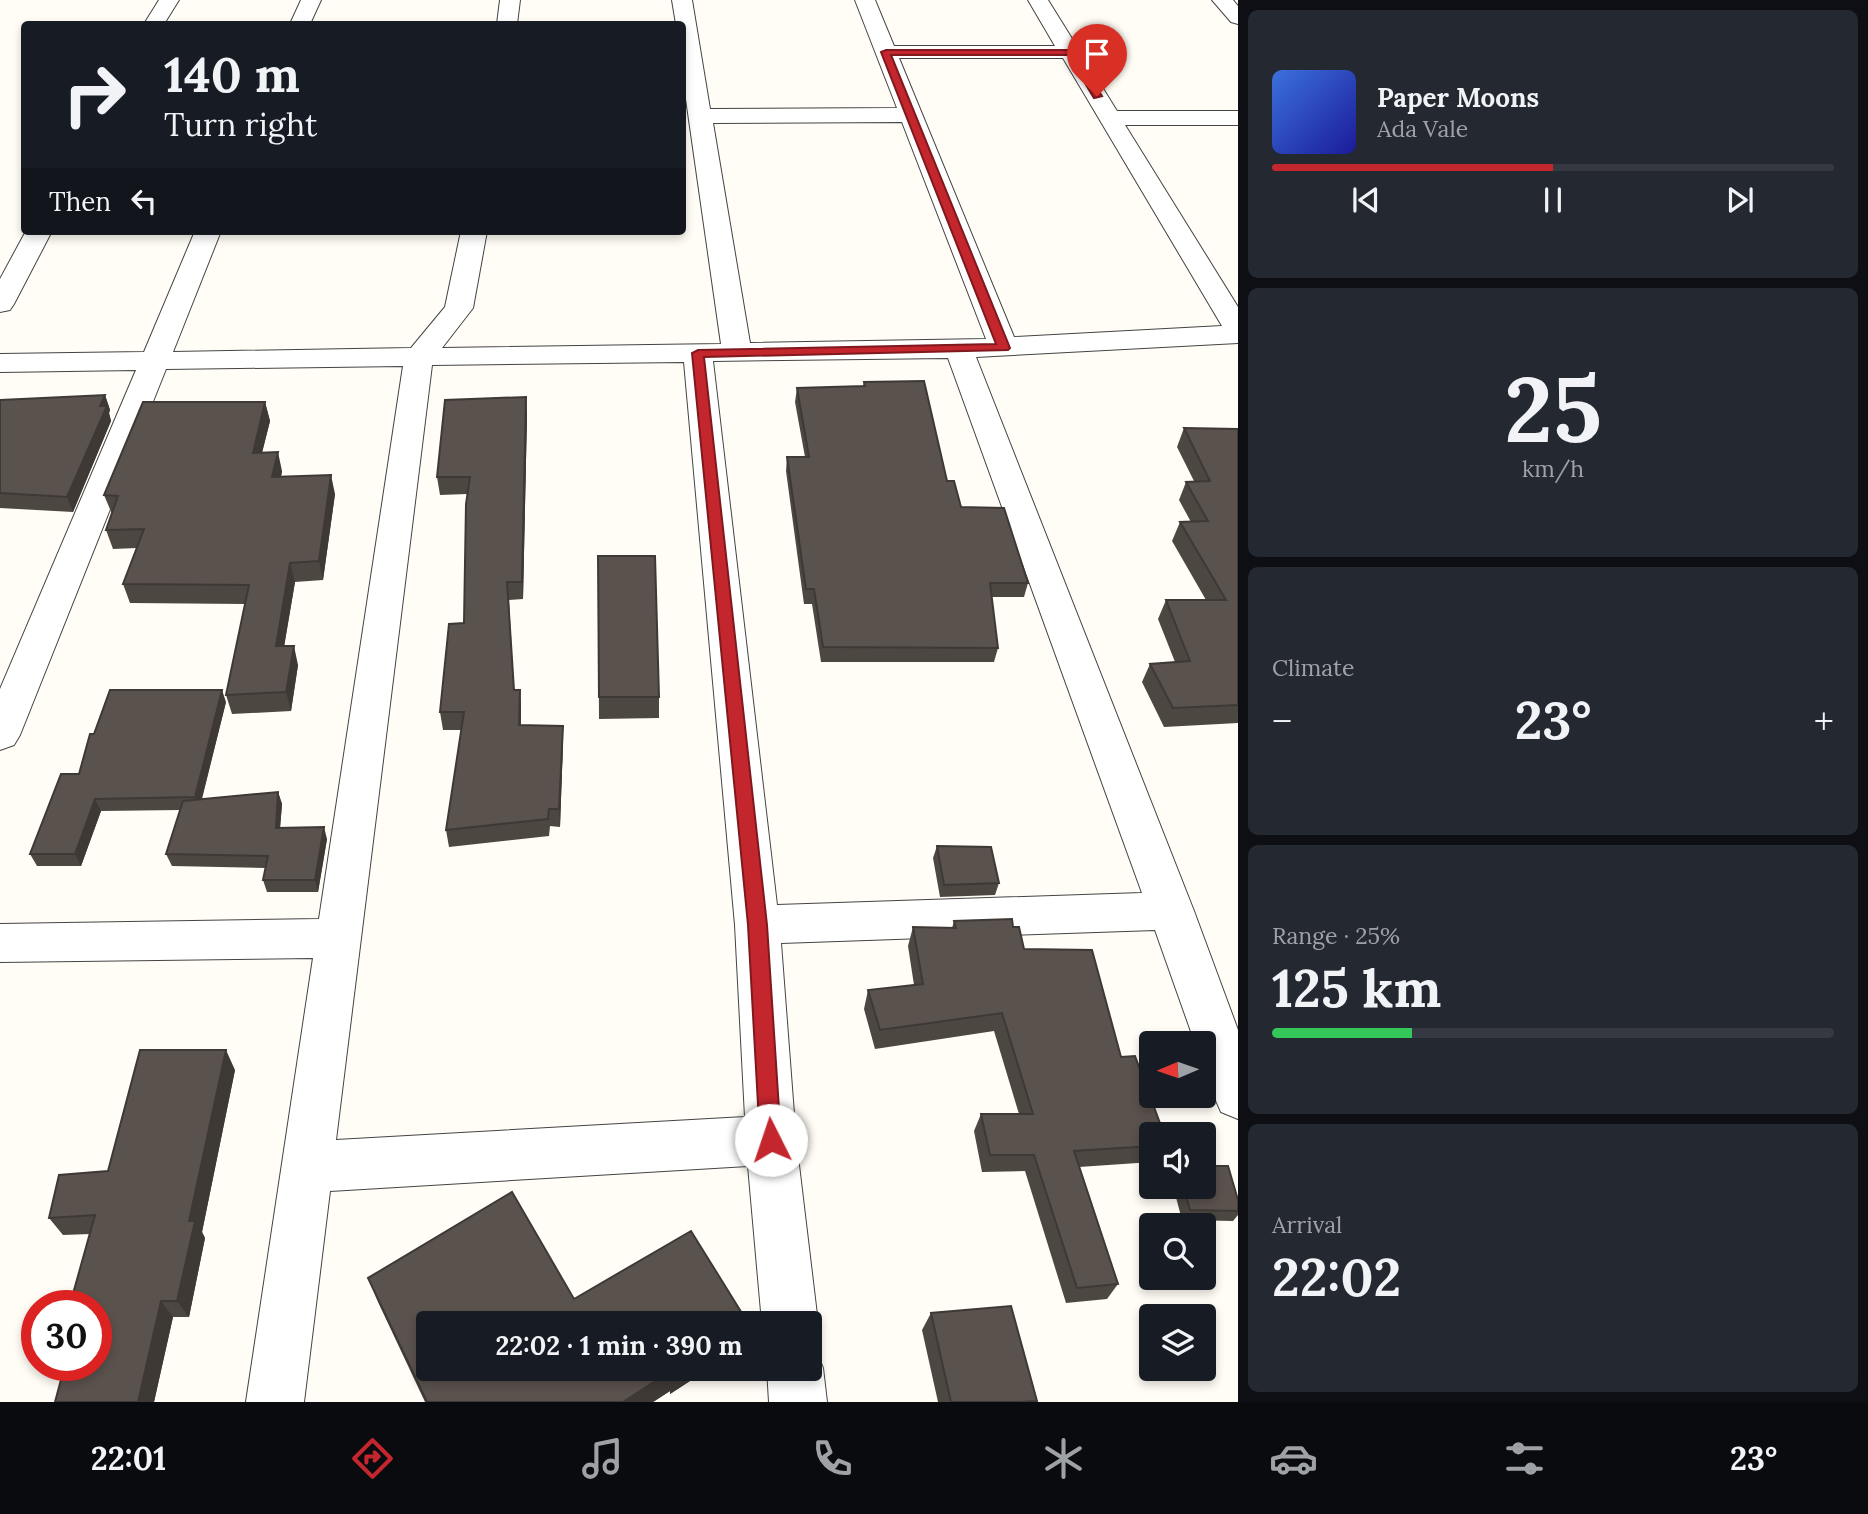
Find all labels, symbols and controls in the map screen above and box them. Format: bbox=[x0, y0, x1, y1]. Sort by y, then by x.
pin bbox=[1067, 24, 1127, 96]
icon: arrive bbox=[1078, 35, 1116, 73]
text: 140 m bbox=[164, 43, 300, 105]
icon: right bbox=[49, 49, 140, 140]
text: Paper Moons bbox=[1377, 81, 1539, 114]
text: Turn right bbox=[164, 104, 317, 145]
text: Ada Vale bbox=[1377, 114, 1468, 143]
icon: previous bbox=[1347, 181, 1385, 219]
icon: pause bbox=[1534, 181, 1572, 219]
icon: next bbox=[1721, 181, 1759, 219]
icon: left bbox=[125, 182, 163, 220]
text: Then bbox=[49, 185, 111, 218]
text: 25 bbox=[1504, 350, 1602, 467]
text: km/h bbox=[1522, 454, 1584, 483]
text: Climate bbox=[1272, 653, 1354, 682]
text: 23° bbox=[1515, 687, 1591, 753]
text: − bbox=[1272, 697, 1292, 745]
text: + bbox=[1814, 697, 1834, 745]
text: Range · 25% bbox=[1272, 921, 1400, 950]
text: 125 km bbox=[1272, 955, 1441, 1021]
north arrow bbox=[1139, 1031, 1216, 1108]
map controls bbox=[1139, 1031, 1216, 1381]
position arrow bbox=[734, 1103, 808, 1177]
button: sound bbox=[1139, 1122, 1216, 1199]
text: Arrival bbox=[1272, 1210, 1342, 1239]
button: search bbox=[1139, 1213, 1216, 1290]
text: 22:02 bbox=[1272, 1244, 1401, 1310]
speed limit sign: 30 bbox=[21, 1290, 112, 1381]
button: layers bbox=[1139, 1304, 1216, 1381]
text: 22:02 · 1 min · 390 m bbox=[496, 1329, 742, 1362]
icon: directions bbox=[348, 1434, 397, 1483]
icon: music bbox=[578, 1434, 627, 1483]
icon: phone bbox=[808, 1434, 857, 1483]
icon: climate bbox=[1039, 1434, 1088, 1483]
icon: car bbox=[1269, 1434, 1318, 1483]
icon: filters bbox=[1500, 1434, 1549, 1483]
text: 22:01 bbox=[91, 1438, 166, 1479]
text: 23° bbox=[1730, 1438, 1777, 1479]

